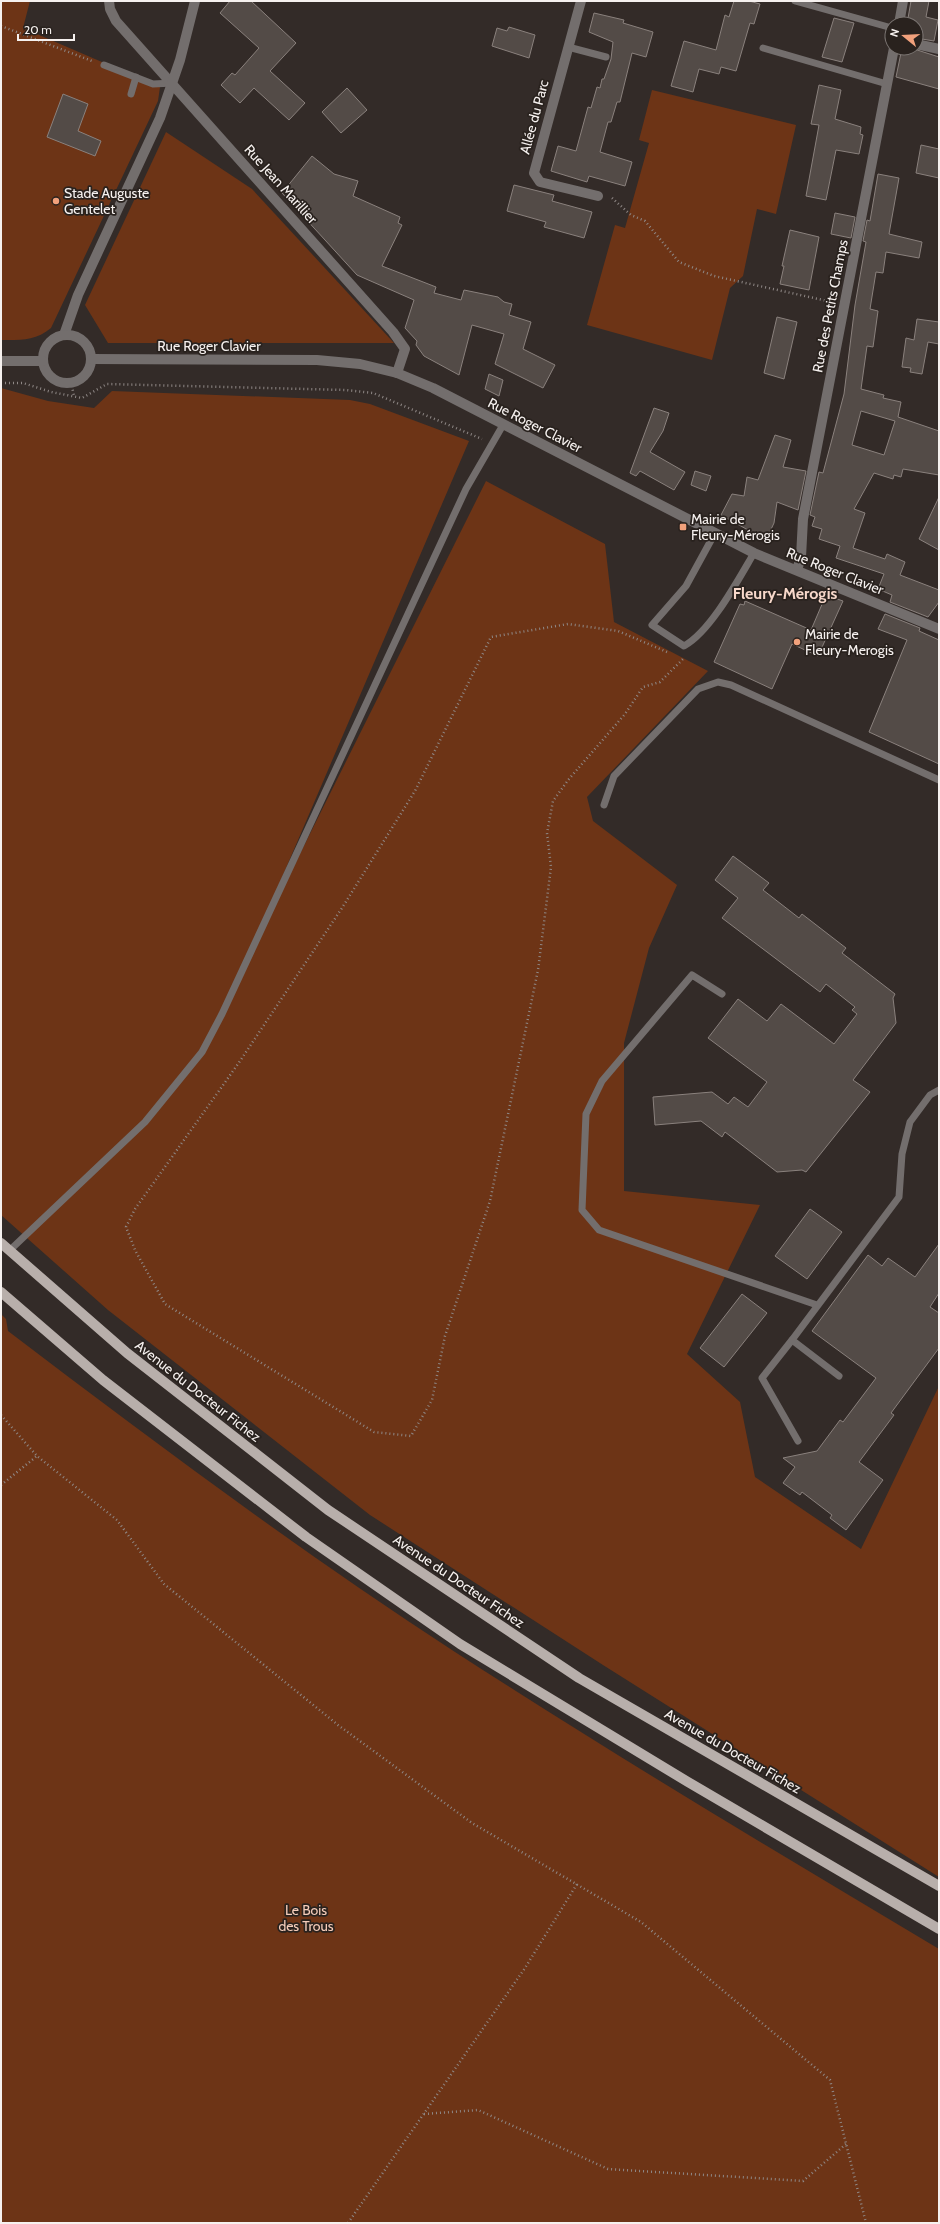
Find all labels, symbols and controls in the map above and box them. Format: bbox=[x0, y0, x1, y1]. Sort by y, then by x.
scale bar bbox=[18, 16, 74, 42]
north arrow bbox=[884, 16, 924, 56]
text: 20 m bbox=[24, 22, 52, 37]
text: N bbox=[887, 27, 902, 39]
street label: Allée du Parc bbox=[515, 78, 553, 156]
street label: Rue Jean Marillier bbox=[241, 141, 322, 228]
place label: Stade Auguste Gentelet bbox=[64, 184, 149, 218]
marker: Stade Auguste Gentelet bbox=[51, 196, 61, 206]
street label: Rue des Petits Champs bbox=[808, 238, 852, 374]
street label: Rue Roger Clavier bbox=[157, 337, 261, 355]
street label: Rue Roger Clavier bbox=[485, 394, 586, 457]
place label: Mairie de Fleury-Mérogis bbox=[691, 510, 780, 544]
marker: Mairie de Fleury-Mérogis bbox=[678, 522, 688, 532]
street label: Rue Roger Clavier bbox=[784, 543, 887, 599]
district label: Fleury-Mérogis bbox=[733, 584, 838, 603]
place label: Mairie de Fleury-Merogis bbox=[805, 625, 894, 659]
marker: Mairie de Fleury-Merogis bbox=[792, 637, 802, 647]
street label: Avenue du Docteur Fichez bbox=[132, 1336, 265, 1446]
street label: Avenue du Docteur Fichez bbox=[390, 1530, 528, 1632]
street label: Avenue du Docteur Fichez bbox=[662, 1705, 805, 1798]
park label: Le Bois des Trous bbox=[278, 1901, 334, 1935]

